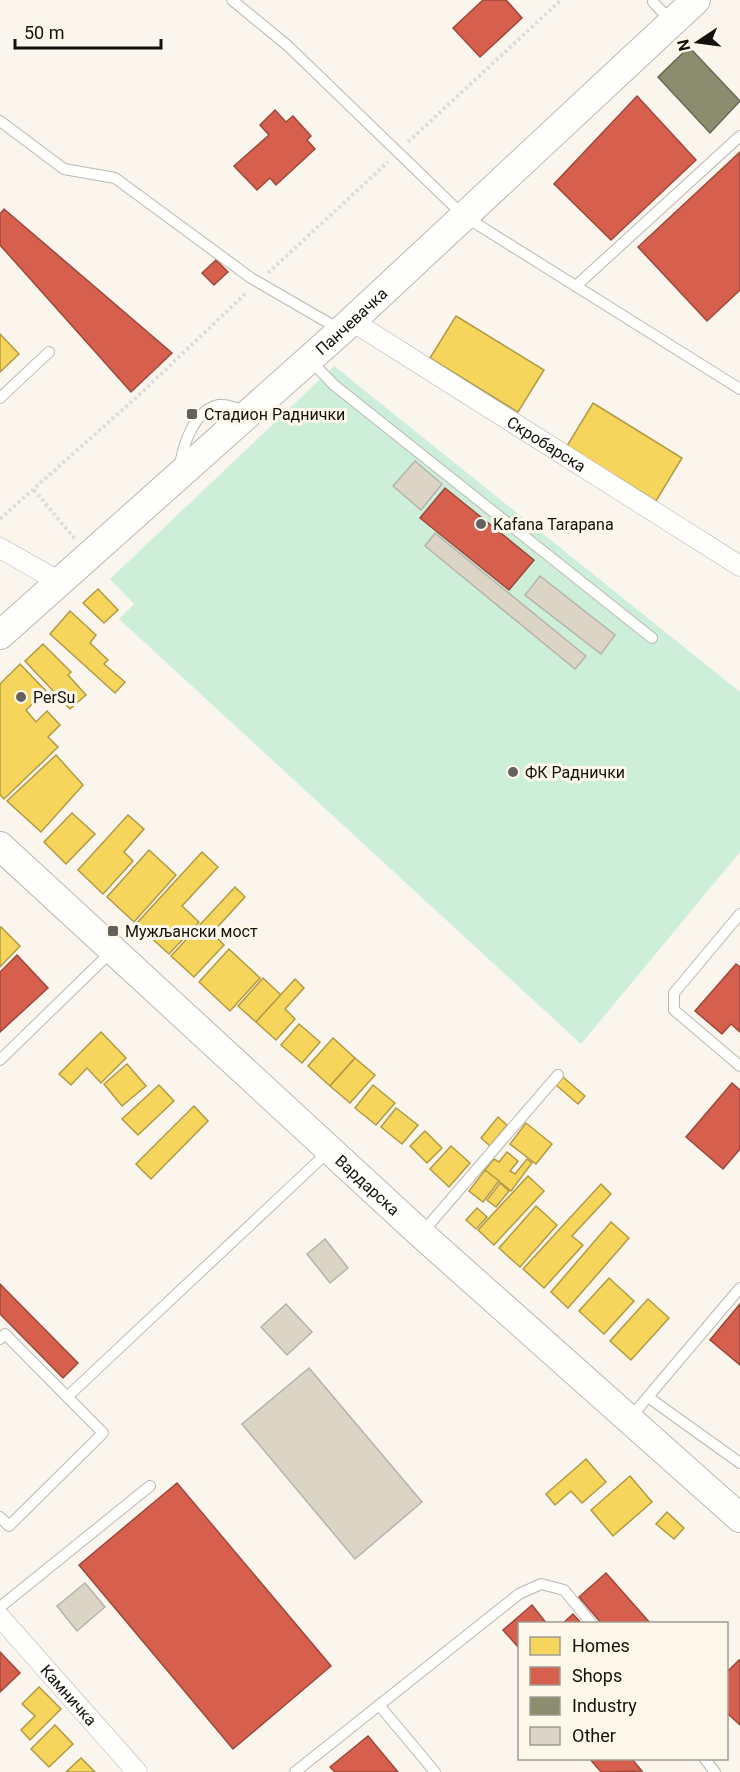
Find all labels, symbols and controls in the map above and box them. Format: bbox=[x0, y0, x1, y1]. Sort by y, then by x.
scale bar bbox=[15, 12, 160, 50]
north arrow bbox=[668, 12, 728, 72]
text: 50 m bbox=[24, 22, 64, 43]
text: N bbox=[673, 38, 694, 53]
street label: Панчевачка bbox=[312, 284, 391, 359]
place label: Стадион Раднички bbox=[204, 405, 345, 424]
marker: Стадион Раднички bbox=[185, 407, 199, 421]
street label: Скробарска bbox=[503, 412, 589, 476]
place label: Kafana Tarapana bbox=[493, 515, 614, 534]
marker: Kafana Tarapana bbox=[474, 517, 488, 531]
place label: PerSu bbox=[33, 688, 75, 707]
marker: PerSu bbox=[14, 690, 28, 704]
place label: ФК Раднички bbox=[525, 763, 625, 782]
marker: ФК Раднички bbox=[506, 765, 520, 779]
place label: Мужљански мост bbox=[125, 922, 258, 941]
marker: Мужљански мост bbox=[106, 924, 120, 938]
street label: Вардарска bbox=[331, 1151, 403, 1220]
legend bbox=[518, 1622, 728, 1760]
text: Homes bbox=[572, 1635, 630, 1656]
street label: Камничка bbox=[36, 1661, 101, 1730]
text: Shops bbox=[572, 1665, 622, 1686]
text: Industry bbox=[572, 1695, 637, 1716]
text: Other bbox=[572, 1725, 616, 1746]

